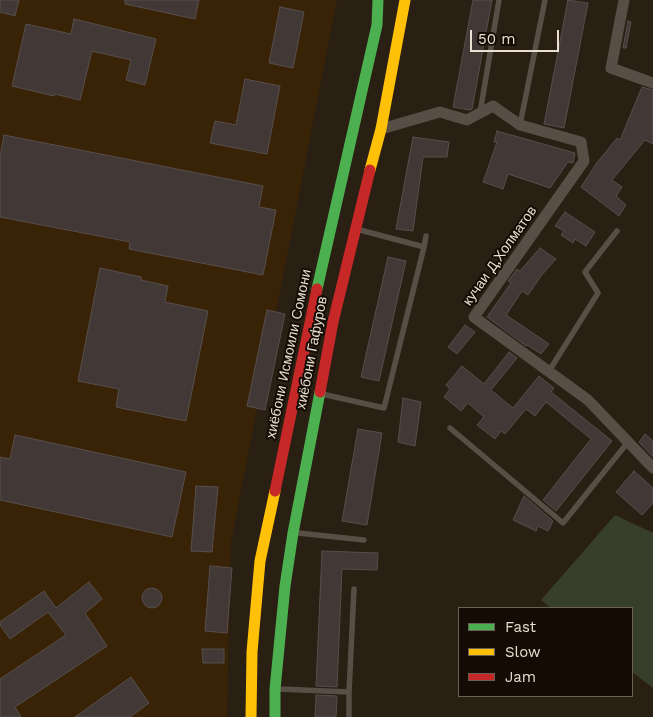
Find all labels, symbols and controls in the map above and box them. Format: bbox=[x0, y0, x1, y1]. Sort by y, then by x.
scale bar bbox=[473, 20, 562, 52]
text: 50 m bbox=[478, 30, 515, 48]
street label: кучаи Д,Холматов bbox=[459, 203, 541, 309]
street label: хиёбони Исмоили Сомони bbox=[263, 268, 315, 440]
street label: хиёбони Гафуров bbox=[293, 295, 331, 411]
legend bbox=[458, 607, 633, 697]
text: Fast bbox=[505, 618, 536, 636]
text: Slow bbox=[505, 643, 541, 661]
text: Jam bbox=[505, 668, 536, 686]

